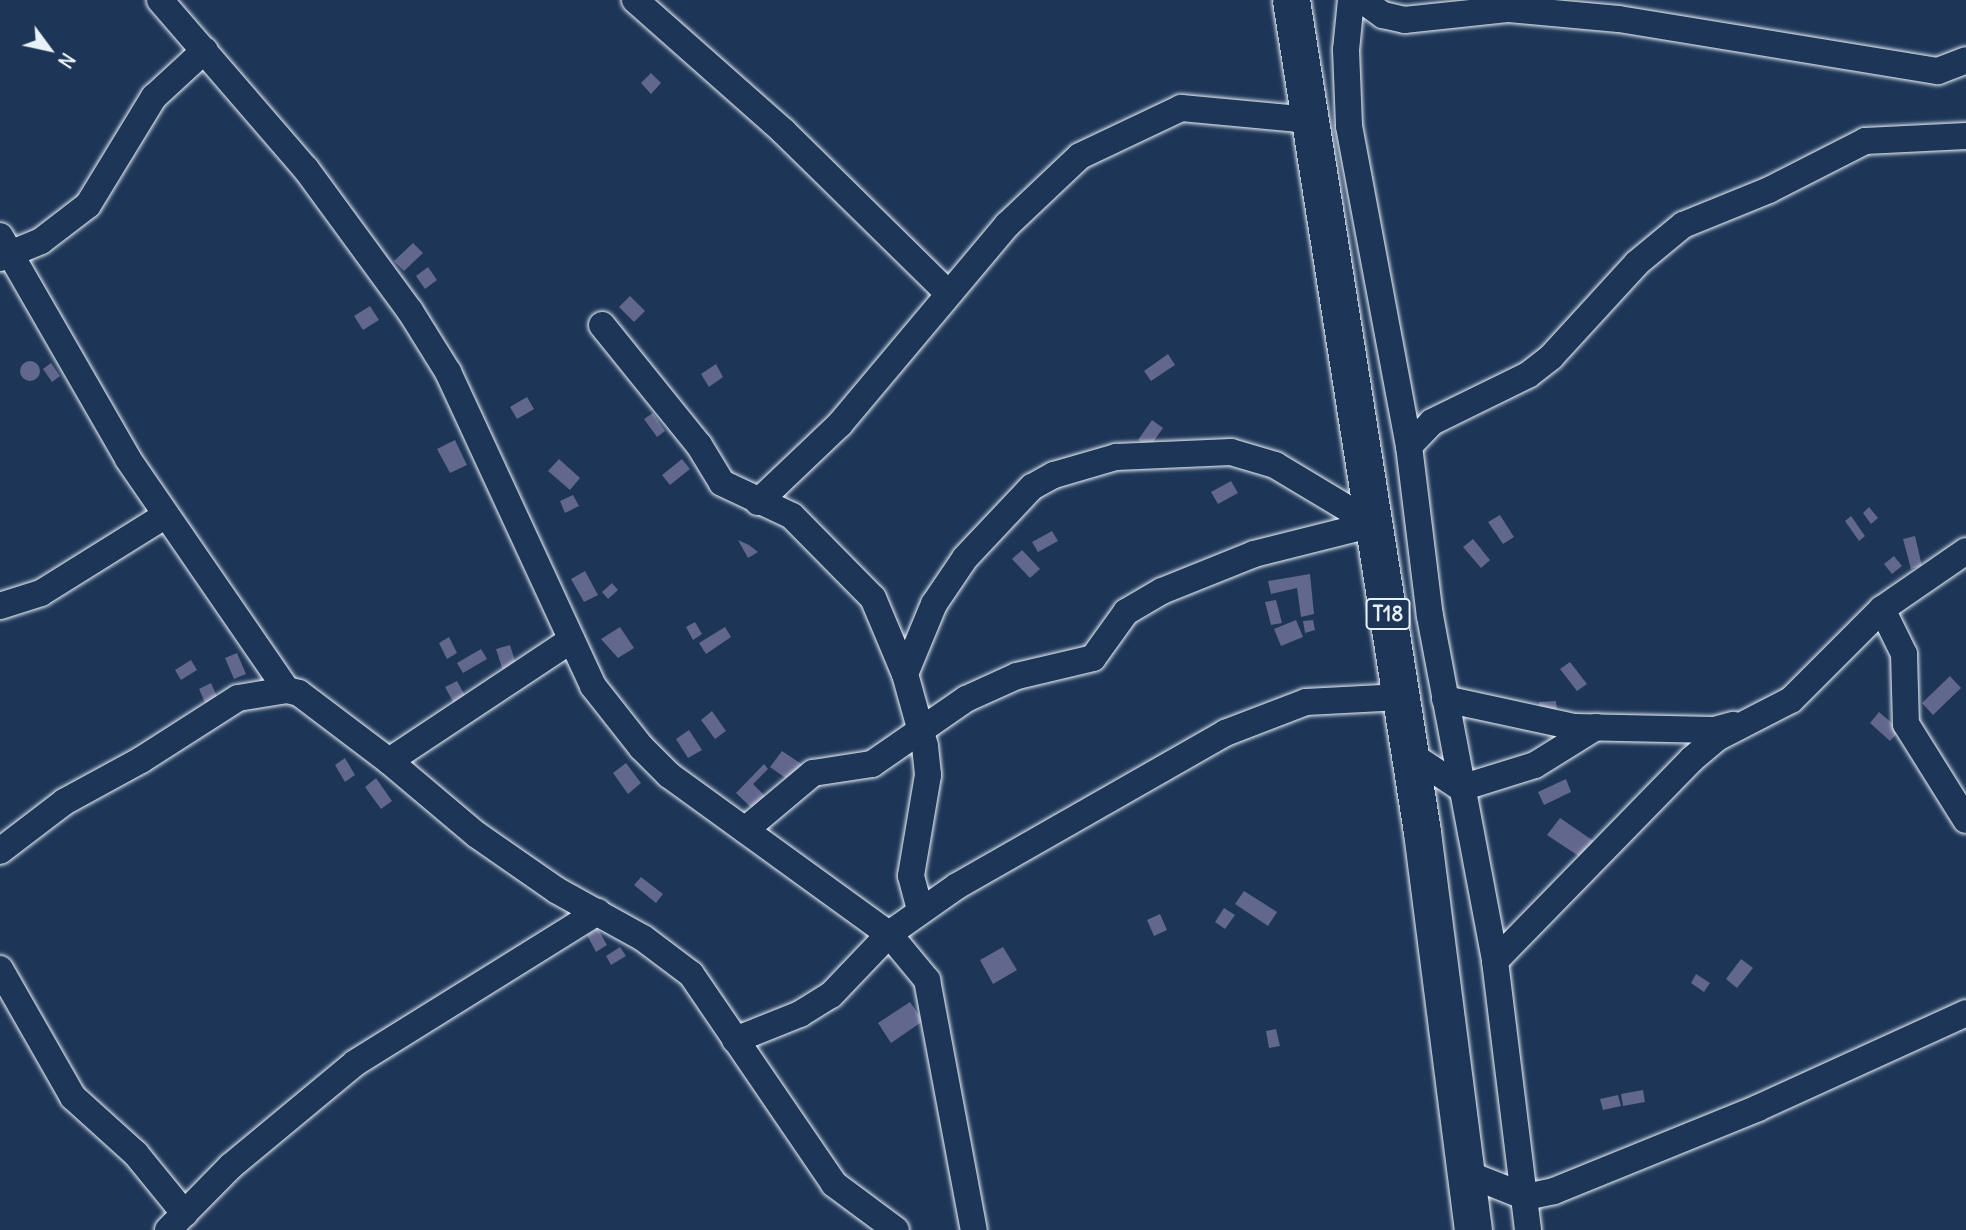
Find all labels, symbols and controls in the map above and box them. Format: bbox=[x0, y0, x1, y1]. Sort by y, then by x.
north arrow bbox=[14, 14, 84, 84]
text: N bbox=[53, 48, 80, 72]
road number: T18 bbox=[1365, 596, 1411, 632]

